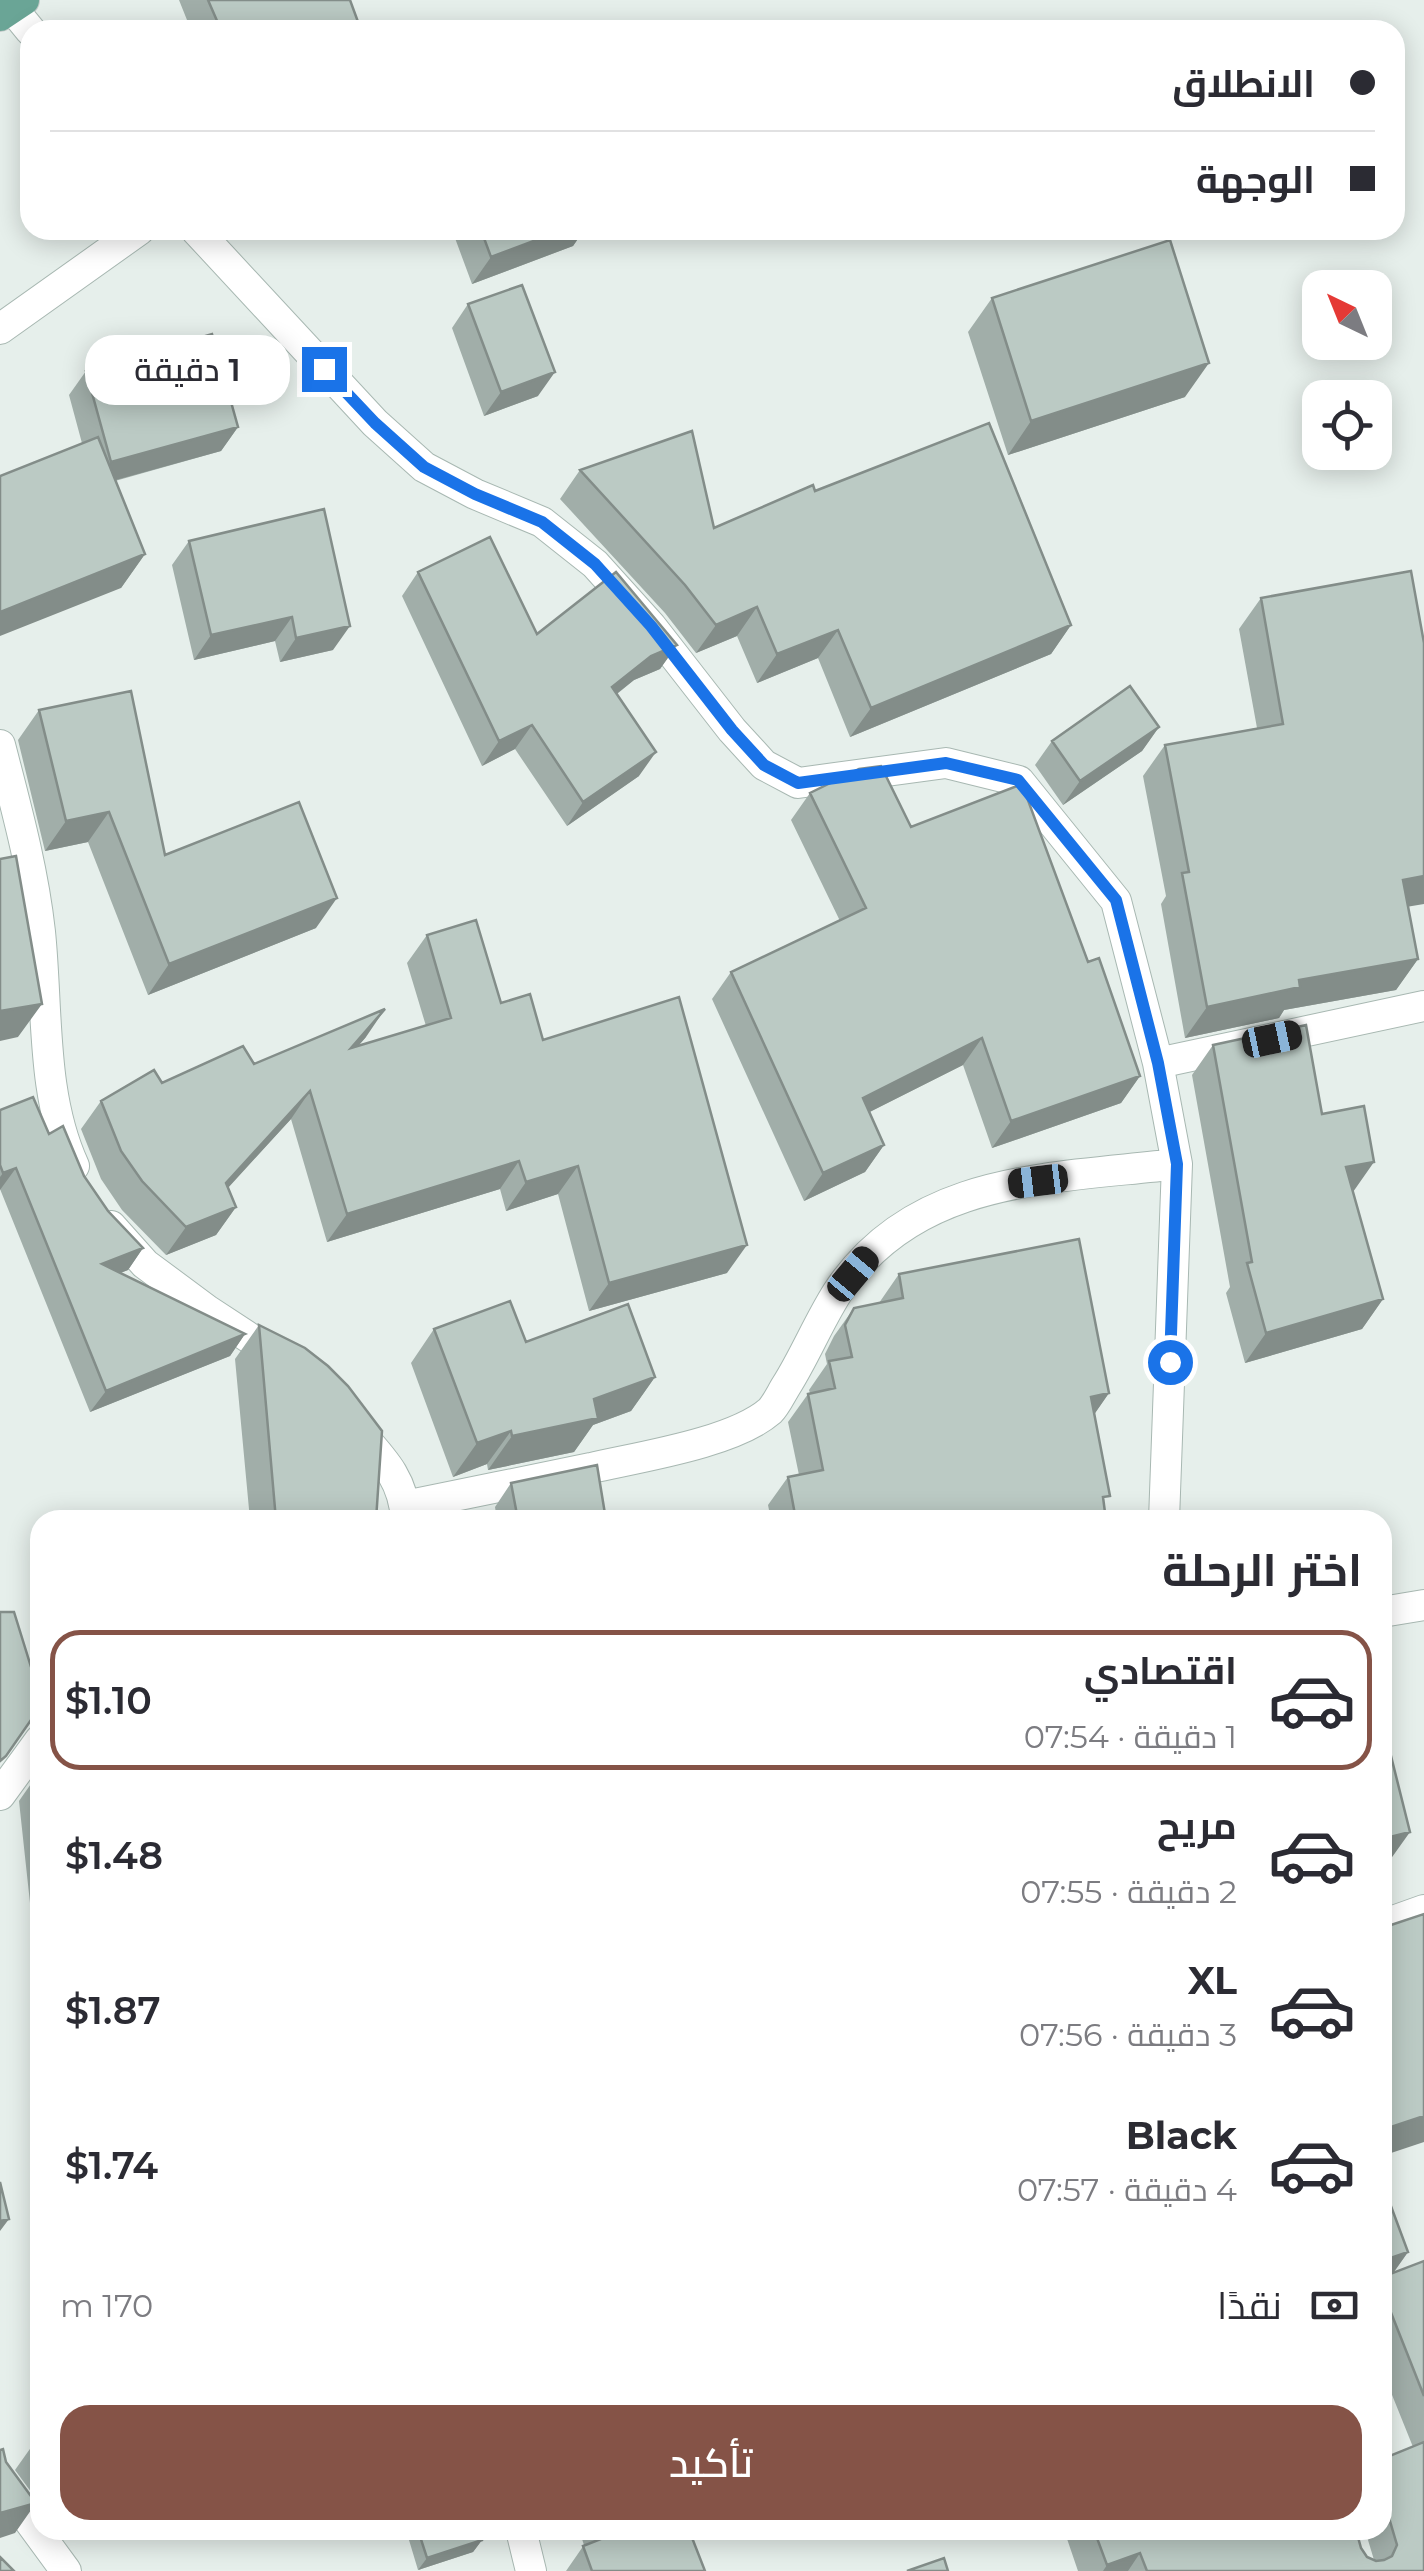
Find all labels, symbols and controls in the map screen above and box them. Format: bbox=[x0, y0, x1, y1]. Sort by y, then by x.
text: الانطلاق bbox=[1172, 60, 1315, 107]
text: الوجهة bbox=[1196, 156, 1315, 203]
north arrow bbox=[1302, 270, 1392, 360]
map controls bbox=[1302, 270, 1392, 470]
callout: 1 دقيقة bbox=[84, 334, 289, 404]
route end bbox=[302, 347, 347, 392]
text: 1 دقيقة bbox=[134, 350, 241, 389]
button: locate bbox=[1302, 380, 1392, 470]
car bbox=[1240, 1018, 1304, 1060]
car bbox=[1006, 1162, 1070, 1200]
car bbox=[822, 1241, 884, 1307]
route start bbox=[1148, 1340, 1193, 1385]
text: اختر الرحلة bbox=[1162, 1542, 1362, 1597]
text: اقتصادي bbox=[1084, 1647, 1237, 1694]
icon: car bbox=[1267, 1655, 1357, 1745]
text: $1.10 bbox=[65, 1677, 152, 1724]
text: 1 دقيقة · 07:54 bbox=[1024, 1717, 1237, 1756]
text: مريح bbox=[1157, 1802, 1237, 1849]
icon: car bbox=[1267, 1810, 1357, 1900]
text: $1.48 bbox=[65, 1832, 163, 1879]
text: 2 دقيقة · 07:55 bbox=[1020, 1872, 1237, 1911]
text: XL bbox=[1188, 1957, 1237, 2004]
icon: car bbox=[1267, 1965, 1357, 2055]
text: $1.87 bbox=[65, 1987, 161, 2034]
text: 3 دقيقة · 07:56 bbox=[1019, 2015, 1237, 2054]
text: Black bbox=[1126, 2112, 1237, 2159]
icon: car bbox=[1267, 2120, 1357, 2210]
text: $1.74 bbox=[65, 2142, 158, 2189]
text: 4 دقيقة · 07:57 bbox=[1017, 2170, 1237, 2209]
icon: cash bbox=[1307, 2278, 1362, 2333]
text: نقدًا bbox=[1217, 2282, 1282, 2329]
text: 170 m bbox=[60, 2286, 153, 2325]
button: تأكيد bbox=[60, 2405, 1362, 2520]

